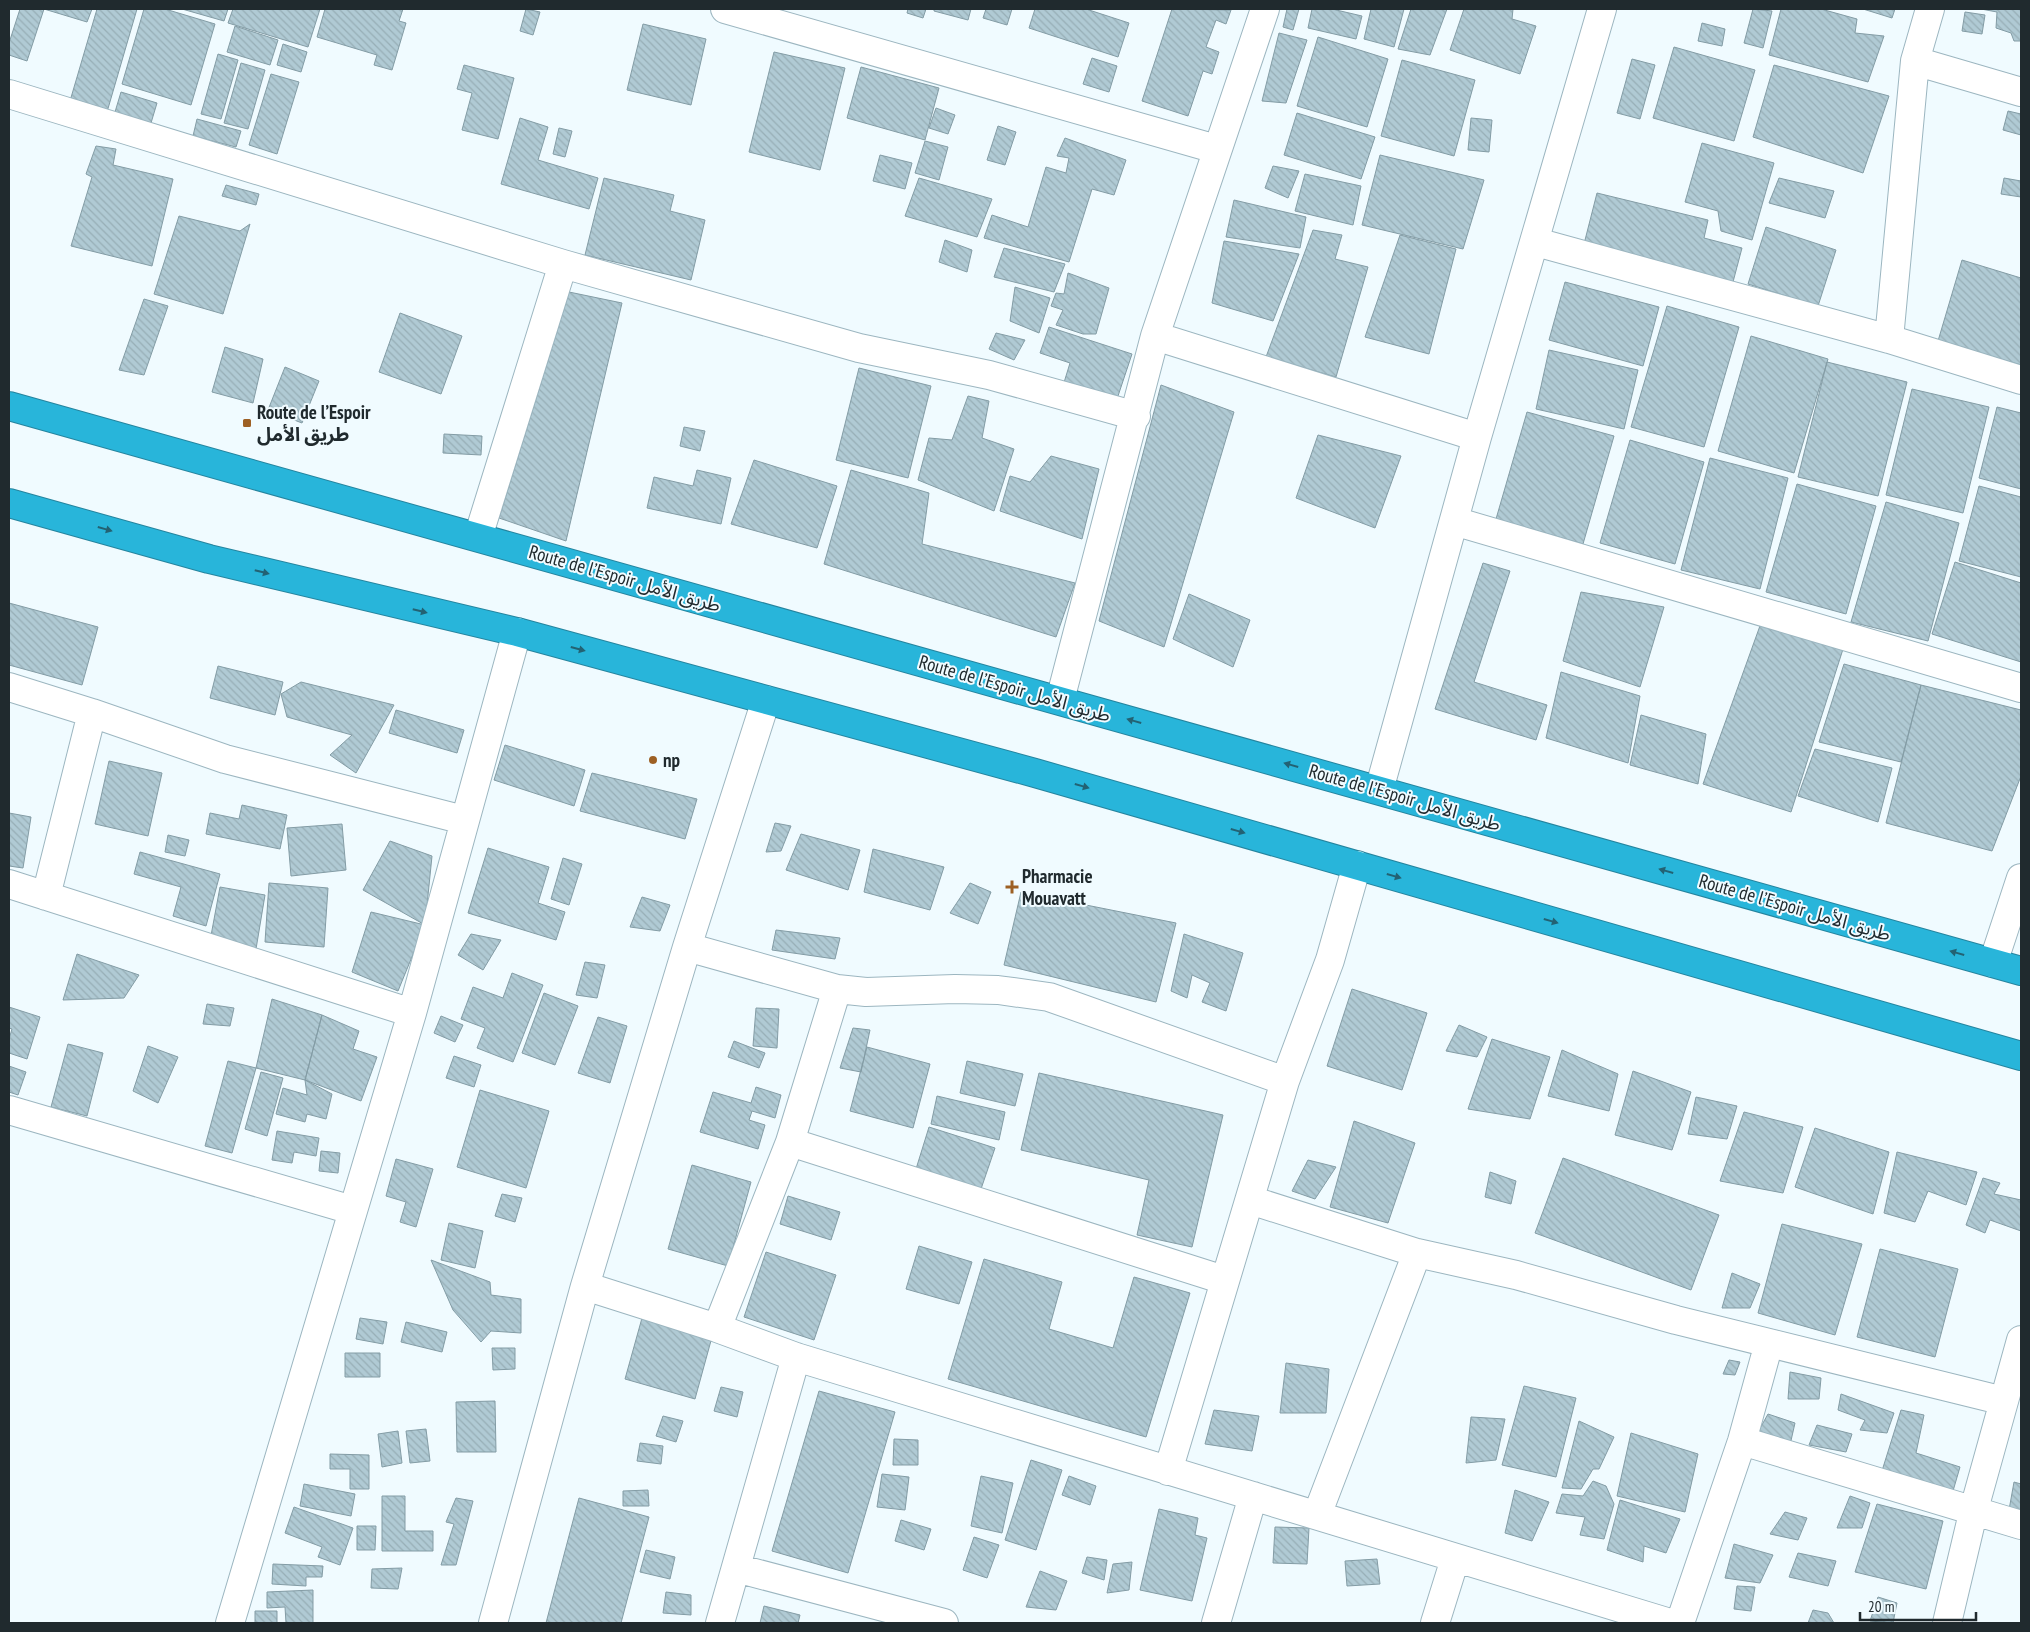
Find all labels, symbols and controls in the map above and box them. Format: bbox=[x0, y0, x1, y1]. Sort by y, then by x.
place label: Route de l’Espoir طريق الأمل bbox=[257, 400, 371, 446]
marker: Route de l’Espoir طريق الأمل bbox=[241, 417, 253, 429]
one-way arrow bbox=[98, 526, 113, 534]
street label: Route de l’Espoir طريق الأمل bbox=[526, 539, 724, 617]
one-way arrow bbox=[254, 568, 269, 576]
one-way arrow bbox=[412, 607, 427, 615]
one-way arrow bbox=[570, 645, 585, 653]
street label: Route de l’Espoir طريق الأمل bbox=[916, 649, 1114, 727]
one-way arrow bbox=[1127, 717, 1142, 725]
place label: np bbox=[663, 748, 681, 772]
marker: np bbox=[647, 754, 659, 766]
street label: Route de l’Espoir طريق الأمل bbox=[1306, 758, 1504, 836]
one-way arrow bbox=[1283, 761, 1298, 769]
one-way arrow bbox=[1075, 783, 1090, 791]
one-way arrow bbox=[1231, 828, 1246, 836]
place label: Pharmacie Mouavatt bbox=[1022, 864, 1093, 910]
one-way arrow bbox=[1659, 866, 1674, 874]
street label: Route de l’Espoir طريق الأمل bbox=[1696, 868, 1894, 946]
one-way arrow bbox=[1387, 872, 1402, 880]
marker: Pharmacie Mouavatt bbox=[1006, 881, 1018, 893]
one-way arrow bbox=[1543, 917, 1558, 925]
one-way arrow bbox=[1950, 949, 1965, 957]
scale bar bbox=[1860, 1590, 1976, 1622]
text: 20 m bbox=[1868, 1597, 1894, 1616]

